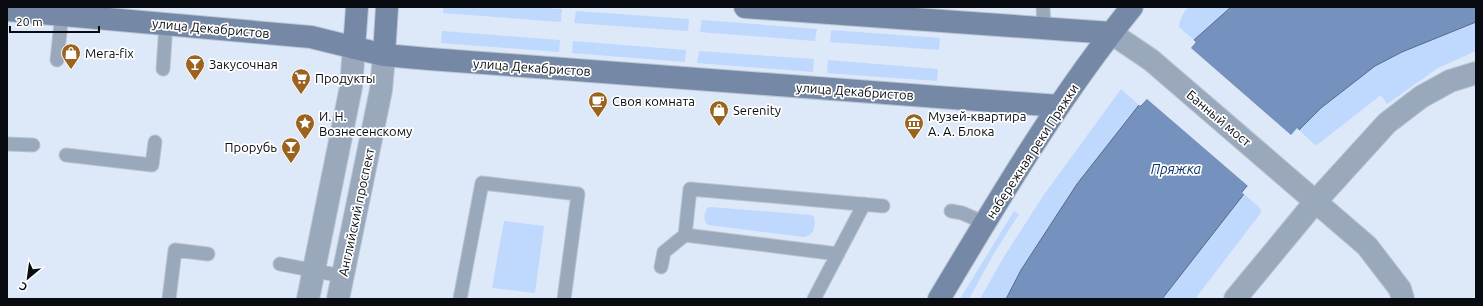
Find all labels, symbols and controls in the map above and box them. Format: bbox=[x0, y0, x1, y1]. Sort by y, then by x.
scale bar bbox=[10, 8, 99, 34]
text: 20 m bbox=[16, 15, 43, 28]
street label: улица Декабристов bbox=[152, 16, 270, 40]
shop icon: Мега-fix bbox=[60, 42, 82, 70]
place label: Мега-fix bbox=[85, 46, 134, 60]
bar icon: Закусочная bbox=[184, 53, 206, 81]
street label: улица Декабристов bbox=[473, 56, 591, 78]
place label: Закусочная bbox=[209, 57, 278, 71]
supermarket icon: Продукты bbox=[290, 67, 312, 95]
place label: Продукты bbox=[315, 71, 376, 85]
street label: улица Декабристов bbox=[796, 80, 914, 102]
street label: набережная реки Пряжки bbox=[983, 81, 1081, 221]
street label: Банный мост bbox=[1184, 87, 1254, 149]
cafe icon: Своя комната bbox=[587, 90, 609, 118]
place label: Своя комната bbox=[612, 94, 695, 108]
shop icon: Serenity bbox=[708, 99, 730, 127]
place label: Serenity bbox=[733, 103, 781, 117]
place label: И. Н. Вознесенскому bbox=[319, 109, 412, 138]
place label: Музей-квартира А. А. Блока bbox=[928, 109, 1026, 138]
place icon: И. Н. Вознесенскому bbox=[294, 112, 316, 140]
museum icon: Музей-квартира А. А. Блока bbox=[903, 112, 925, 140]
bar icon: Прорубь bbox=[280, 136, 302, 164]
place label: Прорубь bbox=[225, 140, 277, 154]
street label: Английский проспект bbox=[336, 146, 376, 277]
water label: Пряжка bbox=[1151, 161, 1202, 177]
north arrow bbox=[8, 258, 48, 298]
text: С bbox=[17, 280, 29, 294]

